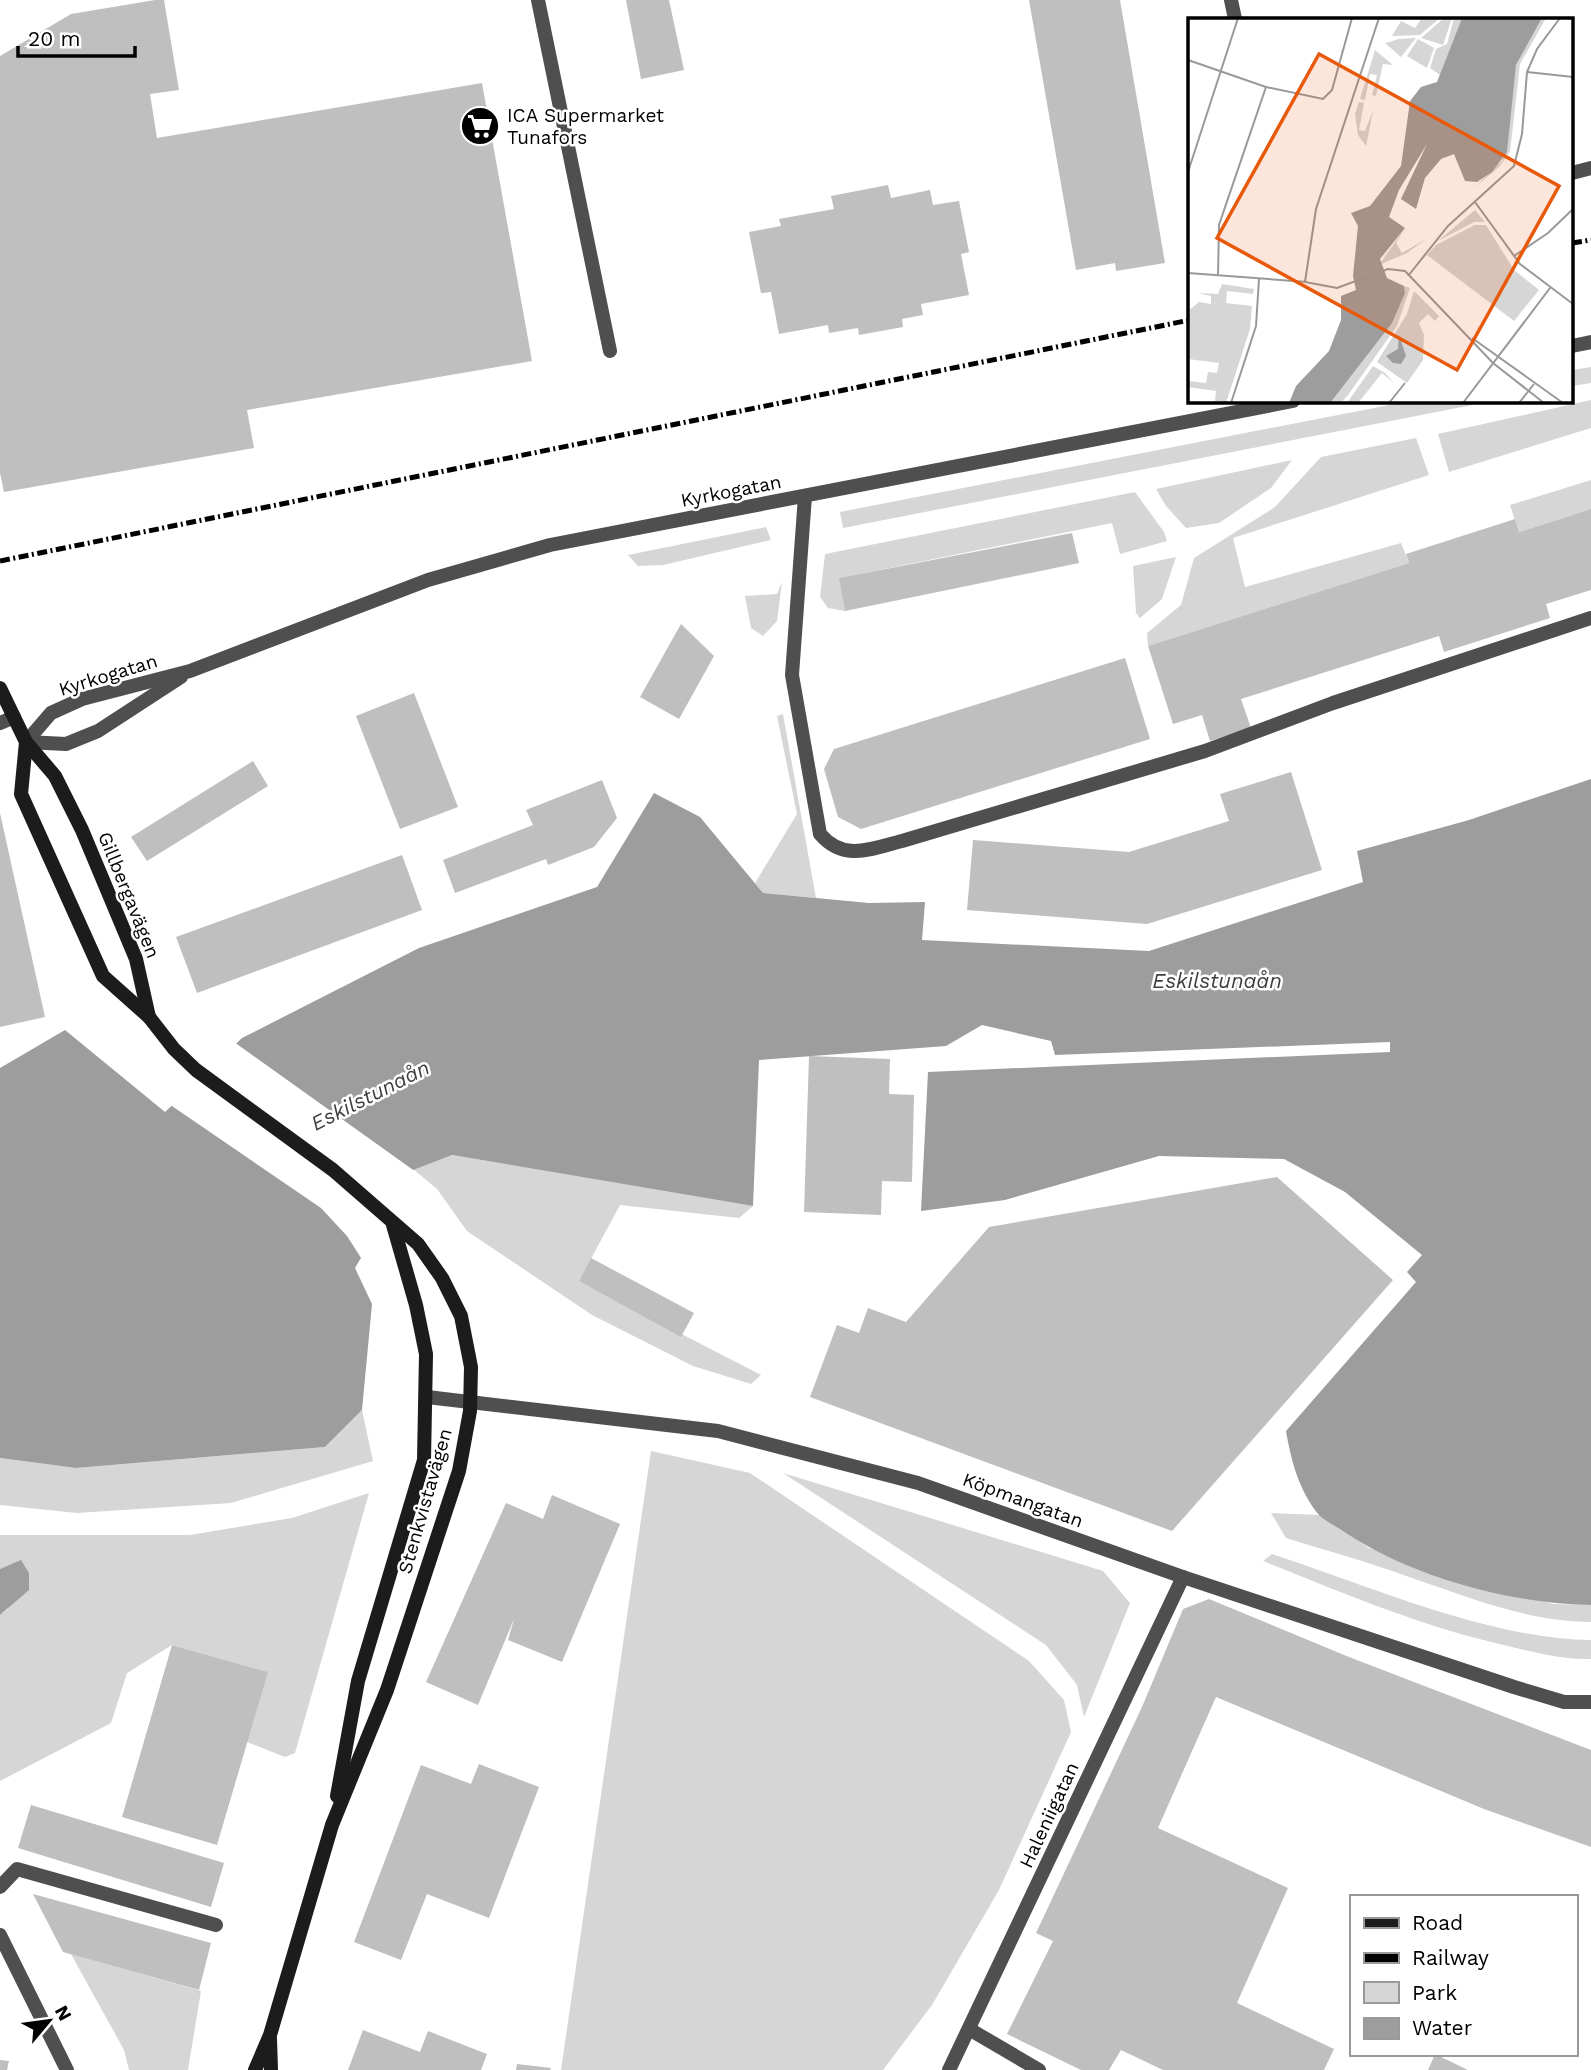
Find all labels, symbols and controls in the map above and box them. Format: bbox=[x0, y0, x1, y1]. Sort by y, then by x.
scale bar bbox=[18, 14, 135, 58]
inset map bbox=[1188, 18, 1574, 402]
text: 20 m bbox=[28, 26, 80, 51]
place label: ICA Supermarket Tunafors bbox=[507, 104, 664, 149]
supermarket icon: ICA Supermarket Tunafors bbox=[459, 105, 501, 147]
street label: Kyrkogatan bbox=[679, 470, 783, 512]
street label: Kyrkogatan bbox=[56, 649, 160, 701]
street label: Gillbergavägen bbox=[93, 828, 165, 962]
water label: Eskilstunaån bbox=[1152, 968, 1282, 993]
water label: Eskilstunaån bbox=[307, 1054, 433, 1136]
street label: Stenkvistavägen bbox=[393, 1426, 457, 1576]
street label: Köpmangatan bbox=[960, 1468, 1086, 1532]
street label: Haleniigatan bbox=[1014, 1758, 1084, 1872]
legend bbox=[1350, 1895, 1577, 2056]
text: Road bbox=[1412, 1910, 1463, 1935]
text: Railway bbox=[1412, 1945, 1489, 1970]
text: Park bbox=[1412, 1980, 1457, 2005]
north arrow bbox=[14, 1986, 84, 2056]
text: N bbox=[50, 2001, 77, 2025]
text: Water bbox=[1412, 2015, 1473, 2040]

